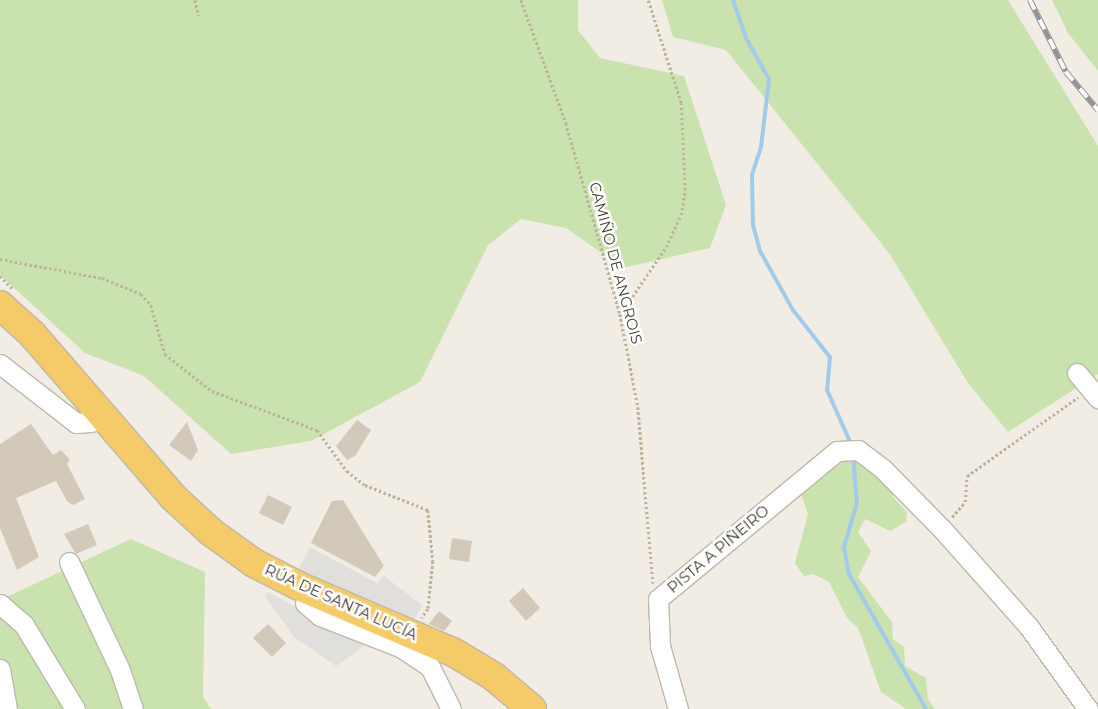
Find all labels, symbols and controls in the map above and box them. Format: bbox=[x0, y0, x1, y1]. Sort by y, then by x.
street label: CAMIÑO DE ANGROIS bbox=[586, 180, 646, 346]
street label: PISTA A PIÑEIRO bbox=[664, 501, 772, 597]
street label: RÚA DE SANTA LUCÍA bbox=[262, 560, 420, 644]

